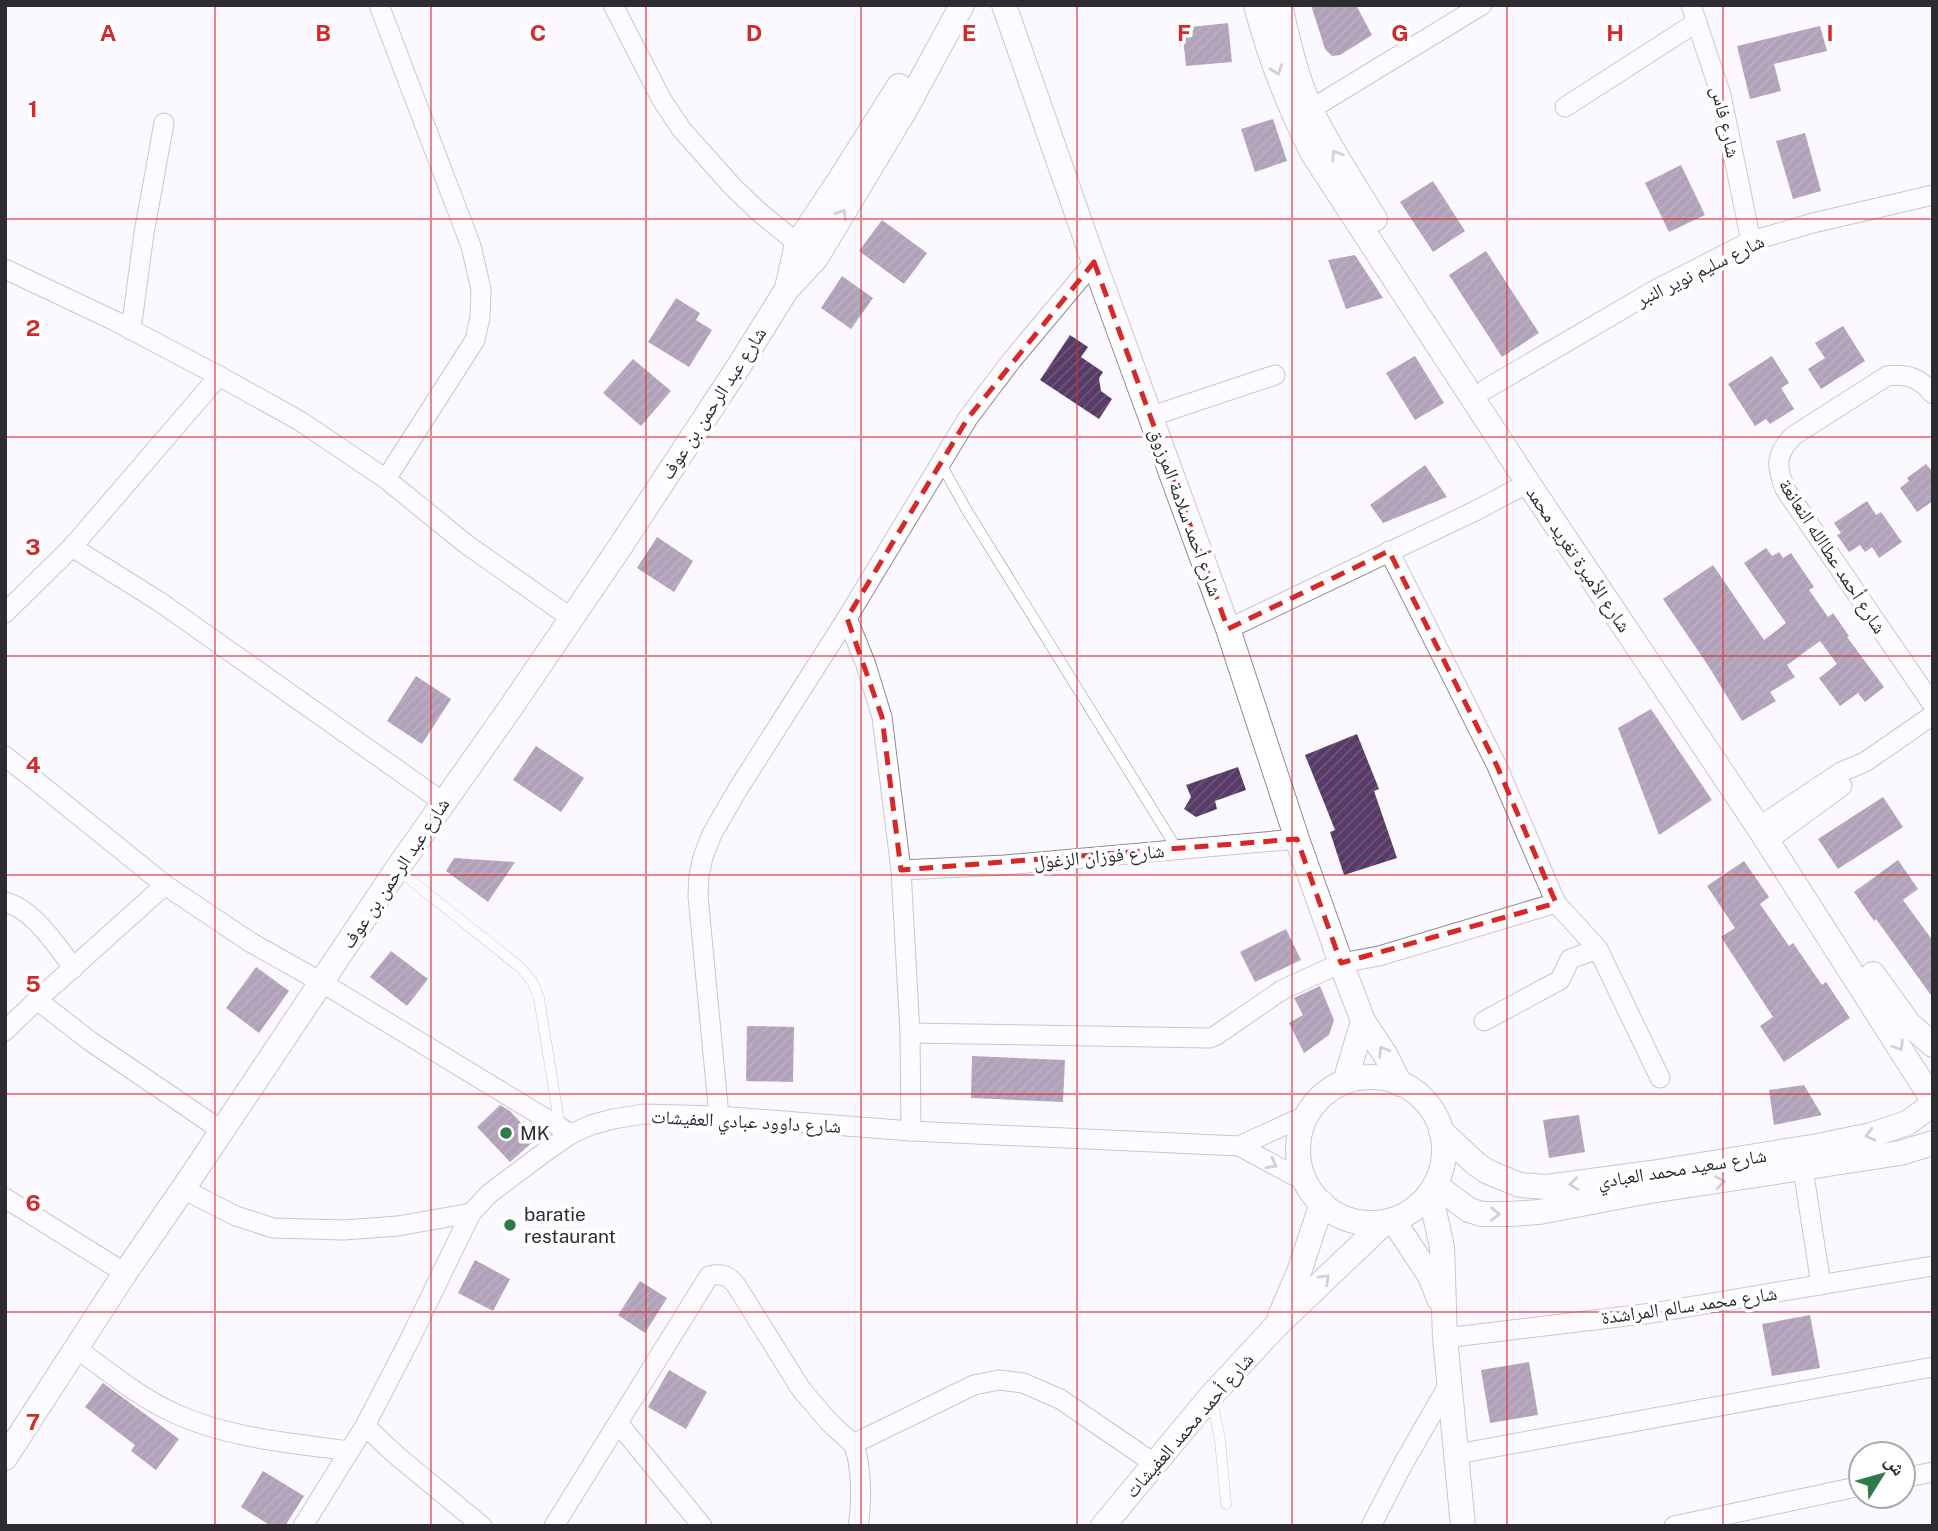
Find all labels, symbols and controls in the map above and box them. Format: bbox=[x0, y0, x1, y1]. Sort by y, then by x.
text: A bbox=[100, 19, 117, 46]
text: B bbox=[315, 19, 331, 46]
text: C bbox=[530, 19, 546, 46]
text: D bbox=[746, 19, 762, 46]
text: E bbox=[962, 19, 976, 46]
text: F bbox=[1177, 19, 1191, 46]
text: G bbox=[1391, 19, 1409, 46]
text: H bbox=[1606, 19, 1624, 46]
text: I bbox=[1826, 19, 1834, 46]
one-way arrow bbox=[1269, 64, 1283, 76]
street label: شارع فاس bbox=[1706, 84, 1745, 160]
text: 1 bbox=[28, 95, 38, 122]
one-way arrow bbox=[1331, 150, 1344, 163]
one-way arrow bbox=[834, 209, 847, 222]
street label: شارع سليم نوير النبر bbox=[1632, 230, 1768, 313]
text: 2 bbox=[26, 314, 40, 341]
street label: شارع عبد الرحمن بن عوف bbox=[656, 323, 771, 484]
street label: شارع أحمد سلامة المرزوق bbox=[1144, 425, 1227, 599]
street label: شارع أحمد عطاالله النعانعة bbox=[1774, 475, 1891, 638]
street label: شارع الأميرة تغريد محمد bbox=[1521, 482, 1636, 637]
text: 3 bbox=[25, 533, 41, 560]
text: 4 bbox=[25, 751, 41, 778]
street label: شارع عبد الرحمن بن عوف bbox=[336, 793, 454, 953]
street label: شارع فوزان الزغول bbox=[1033, 839, 1165, 874]
text: 5 bbox=[25, 970, 41, 997]
one-way arrow bbox=[1890, 1038, 1903, 1051]
one-way arrow bbox=[1378, 1046, 1391, 1059]
street label: شارع داوود عبادي العفيشات bbox=[650, 1105, 842, 1142]
place label: MK bbox=[520, 1122, 550, 1144]
marker: MK bbox=[498, 1125, 514, 1141]
one-way arrow bbox=[1865, 1127, 1877, 1141]
street label: شارع سعيد محمد العبادي bbox=[1596, 1144, 1769, 1197]
one-way arrow bbox=[1265, 1156, 1278, 1169]
one-way arrow bbox=[1714, 1175, 1725, 1190]
one-way arrow bbox=[1568, 1177, 1579, 1192]
text: 6 bbox=[25, 1189, 41, 1216]
place label: baratie restaurant bbox=[524, 1203, 616, 1247]
one-way arrow bbox=[1490, 1206, 1500, 1222]
marker: baratie restaurant bbox=[502, 1217, 518, 1233]
one-way arrow bbox=[1317, 1275, 1330, 1287]
street label: شارع محمد سالم المراشدة bbox=[1600, 1282, 1779, 1330]
street label: شارع أحمد محمد العفيشات bbox=[1120, 1348, 1259, 1502]
text: 7 bbox=[26, 1408, 40, 1435]
north arrow bbox=[1847, 1440, 1917, 1510]
text: ش bbox=[1880, 1450, 1910, 1480]

